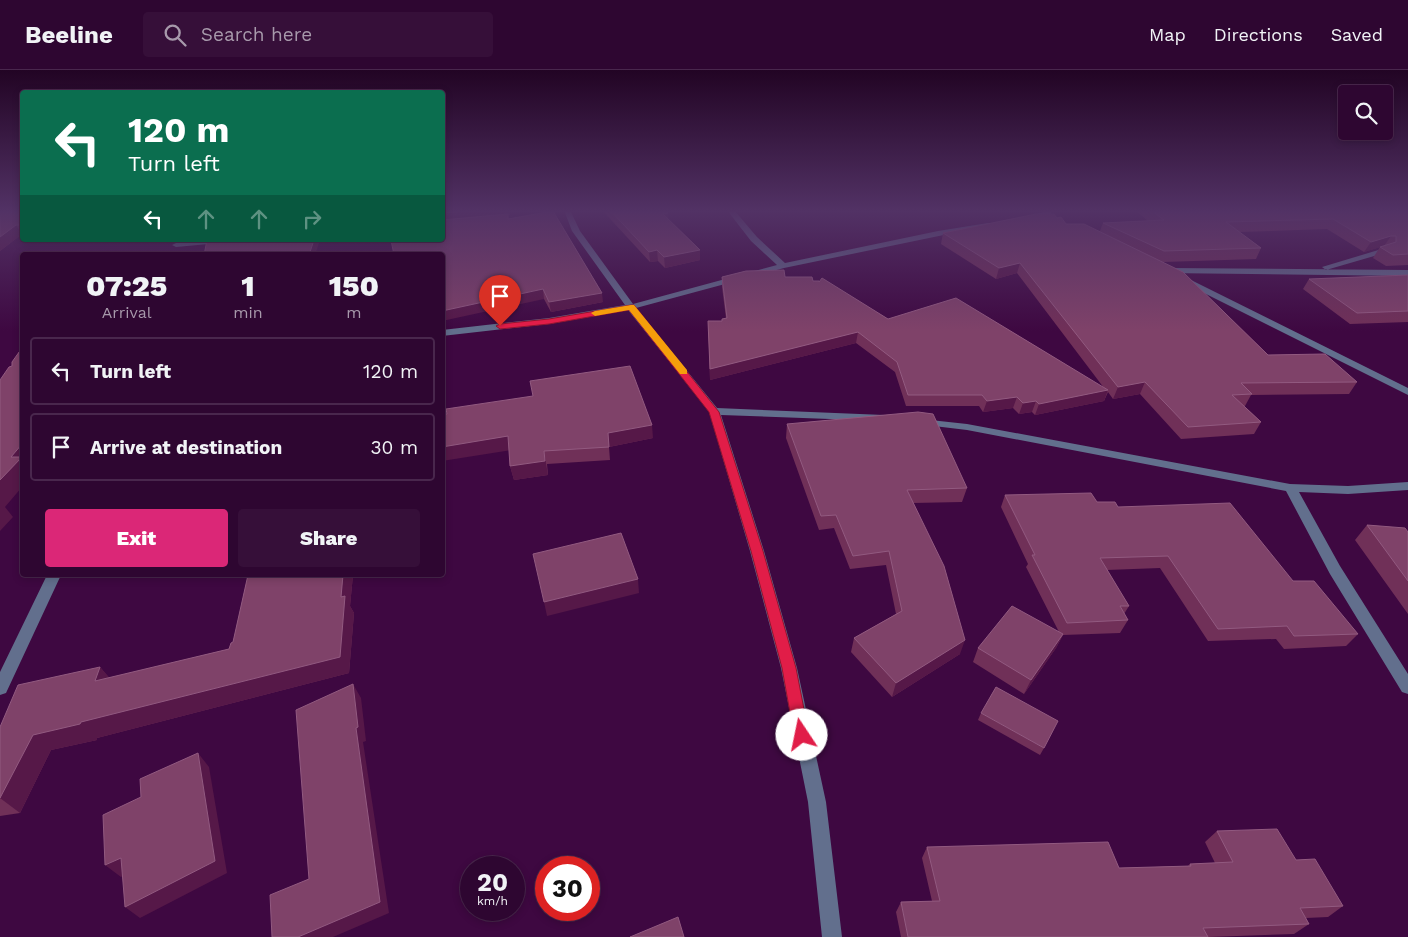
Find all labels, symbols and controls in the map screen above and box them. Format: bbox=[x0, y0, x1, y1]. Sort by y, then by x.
search box bbox=[143, 12, 493, 57]
text: Beeline bbox=[25, 21, 113, 49]
icon: search bbox=[161, 21, 189, 49]
text: Search here bbox=[201, 23, 312, 46]
text: Map bbox=[1149, 24, 1186, 45]
text: Directions bbox=[1214, 24, 1303, 45]
text: Saved bbox=[1331, 24, 1383, 45]
map controls bbox=[1338, 85, 1393, 140]
button: search bbox=[1338, 85, 1393, 140]
text: 120 m bbox=[128, 109, 229, 151]
icon: left bbox=[45, 110, 110, 175]
text: Turn left bbox=[128, 151, 220, 176]
icon: left bbox=[139, 205, 167, 233]
icon: ahead bbox=[192, 205, 220, 233]
icon: ahead bbox=[245, 205, 273, 233]
icon: right bbox=[298, 205, 326, 233]
text: 07:25 bbox=[86, 268, 167, 303]
text: 1 bbox=[241, 268, 255, 303]
text: 150 bbox=[329, 268, 379, 303]
pin bbox=[479, 275, 521, 326]
icon: arrive bbox=[486, 282, 514, 310]
text: Arrival bbox=[102, 303, 152, 322]
text: min bbox=[233, 303, 263, 322]
text: m bbox=[346, 303, 361, 322]
icon: left bbox=[47, 357, 75, 385]
text: Turn left bbox=[90, 360, 171, 383]
text: 120 m bbox=[363, 360, 418, 383]
icon: arrive bbox=[47, 433, 75, 461]
text: Arrive at destination bbox=[90, 436, 282, 459]
text: 30 m bbox=[371, 436, 418, 459]
button: Exit bbox=[45, 509, 228, 567]
button: Share bbox=[238, 509, 420, 567]
position arrow bbox=[775, 708, 827, 760]
speed limit sign: 30 bbox=[535, 856, 600, 921]
text: 20 bbox=[477, 868, 508, 897]
text: km/h bbox=[477, 894, 508, 908]

